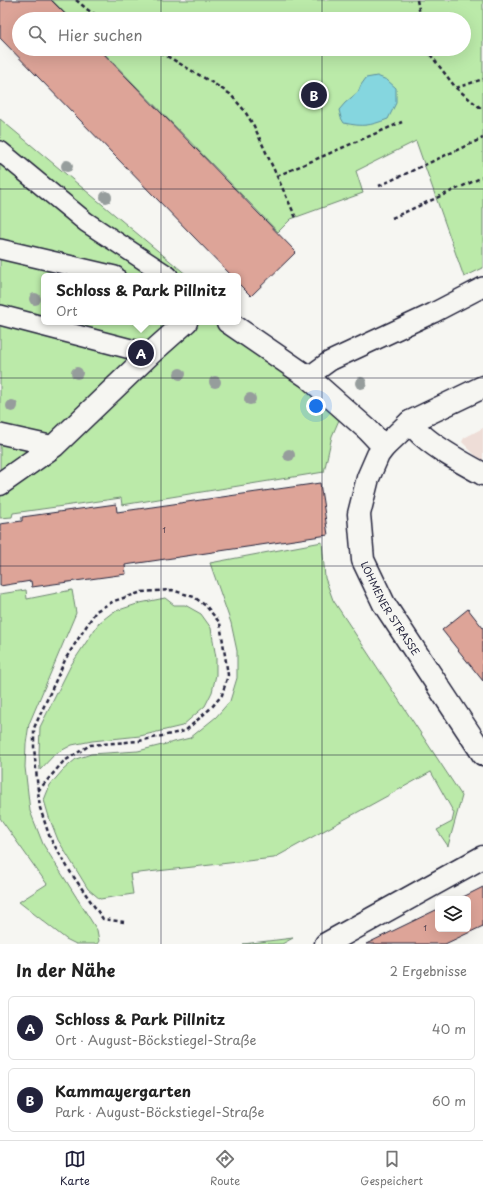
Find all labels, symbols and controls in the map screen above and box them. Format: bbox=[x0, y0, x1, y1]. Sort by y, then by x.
search box bbox=[12, 12, 471, 56]
icon: search bbox=[26, 23, 48, 45]
text: Hier suchen bbox=[58, 23, 143, 46]
pin: B bbox=[301, 80, 327, 110]
popup bbox=[41, 273, 241, 325]
text: Schloss & Park Pillnitz bbox=[56, 278, 226, 301]
text: Ort bbox=[56, 301, 78, 320]
pin: A bbox=[128, 338, 154, 368]
your location bbox=[306, 396, 326, 416]
house number: 1 bbox=[162, 524, 166, 536]
street label: LOHMENER STRASSE bbox=[358, 559, 424, 658]
map controls bbox=[435, 896, 471, 932]
button: layers bbox=[435, 896, 471, 932]
house number: 1 bbox=[423, 922, 427, 934]
text: In der Nähe bbox=[16, 957, 115, 983]
text: 2 Ergebnisse bbox=[390, 961, 467, 980]
text: Schloss & Park Pillnitz bbox=[55, 1007, 225, 1030]
text: A bbox=[25, 1019, 35, 1038]
text: 40 m bbox=[432, 1019, 466, 1038]
text: Ort · August-Böckstiegel-Straße bbox=[55, 1030, 256, 1049]
text: Kammayergarten bbox=[55, 1079, 191, 1102]
text: B bbox=[26, 1091, 34, 1110]
text: 60 m bbox=[432, 1091, 466, 1110]
text: Park · August-Böckstiegel-Straße bbox=[55, 1102, 264, 1121]
tab: Karte bbox=[60, 1148, 90, 1189]
tab: Route bbox=[210, 1148, 240, 1189]
tab: Gespeichert bbox=[360, 1148, 423, 1189]

